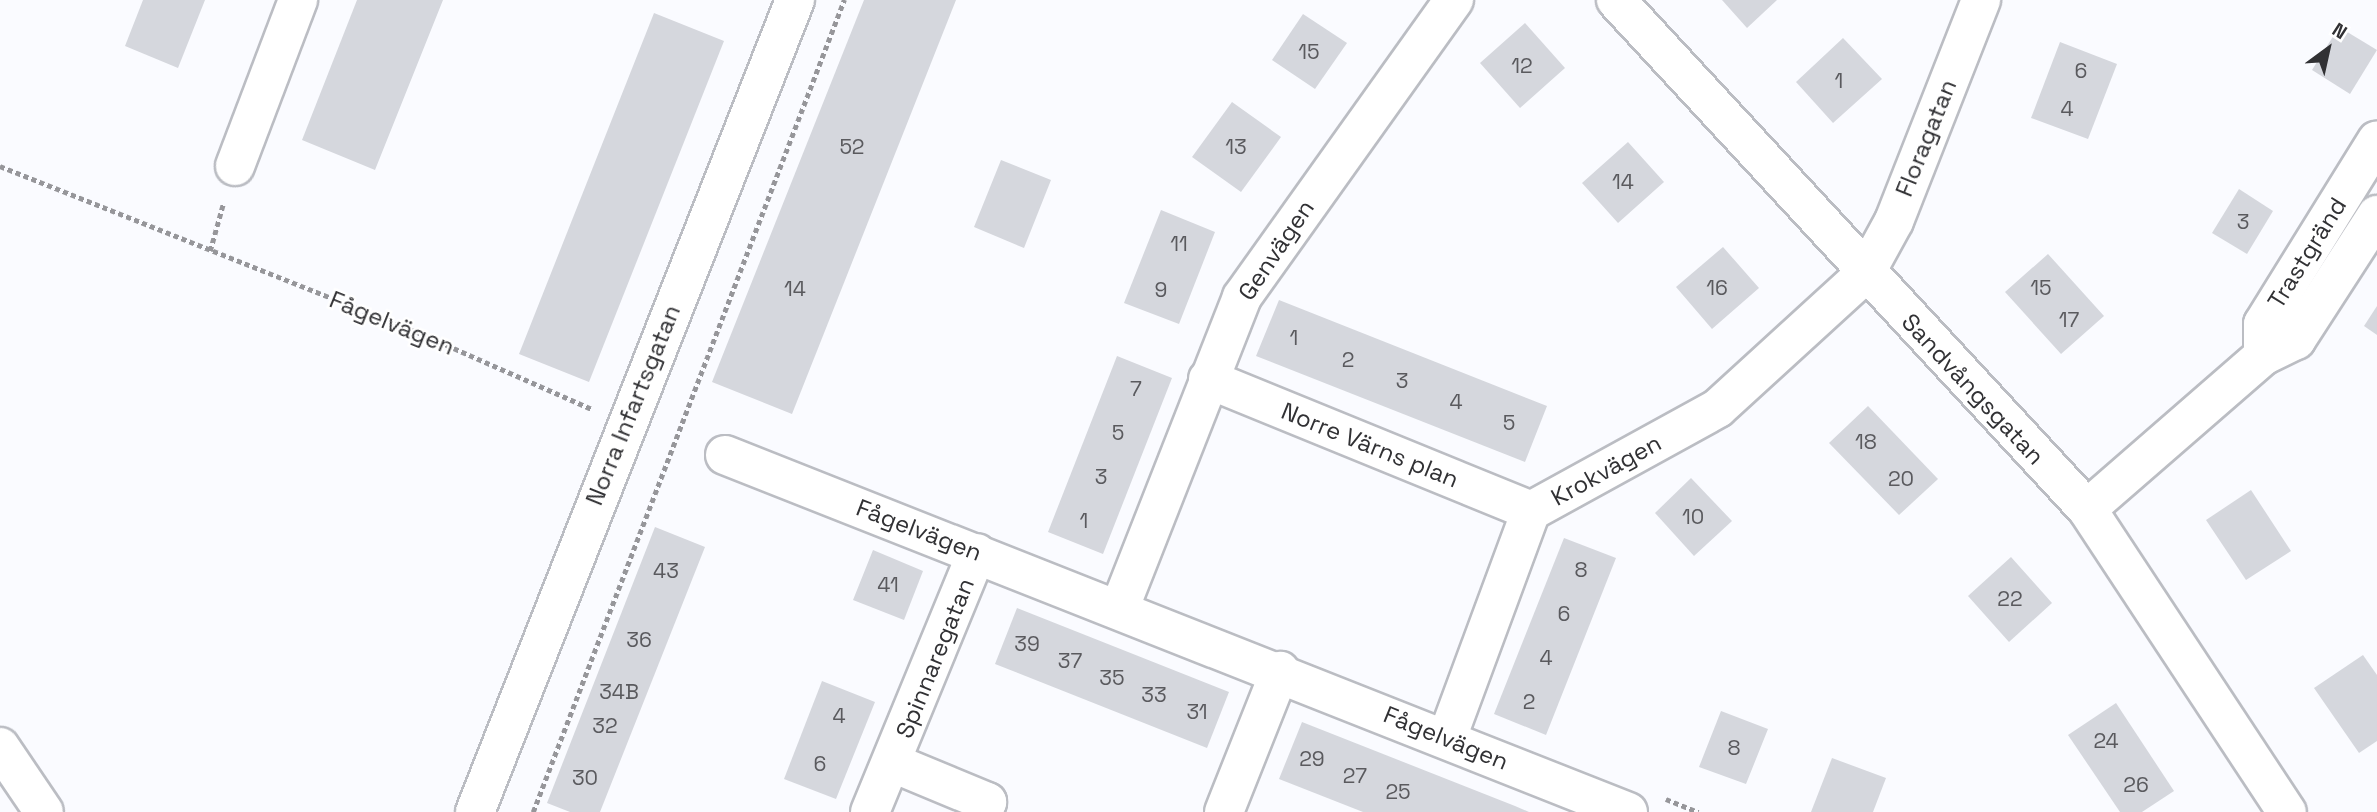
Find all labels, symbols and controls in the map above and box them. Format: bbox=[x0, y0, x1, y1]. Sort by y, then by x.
north arrow bbox=[2293, 14, 2363, 84]
text: N bbox=[2328, 17, 2352, 45]
house number: 15 bbox=[1298, 39, 1320, 65]
house number: 12 bbox=[1511, 53, 1533, 79]
house number: 6 bbox=[2075, 58, 2087, 84]
house number: 1 bbox=[1835, 68, 1843, 94]
street label: Floragatan bbox=[1889, 75, 1963, 201]
house number: 4 bbox=[2060, 96, 2074, 122]
house number: 52 bbox=[839, 134, 865, 160]
house number: 13 bbox=[1225, 134, 1247, 160]
house number: 14 bbox=[1612, 169, 1634, 195]
street label: Trastgränd bbox=[2261, 192, 2353, 314]
street label: Genvägen bbox=[1232, 194, 1320, 306]
house number: 3 bbox=[2237, 209, 2249, 235]
house number: 11 bbox=[1170, 231, 1188, 257]
house number: 16 bbox=[1706, 275, 1728, 301]
house number: 15 bbox=[2030, 275, 2052, 301]
house number: 14 bbox=[784, 276, 806, 302]
house number: 9 bbox=[1155, 277, 1167, 303]
street label: Fågelvägen bbox=[325, 285, 459, 361]
street label: Norra Infartsgatan bbox=[580, 301, 686, 509]
house number: 17 bbox=[2059, 307, 2079, 333]
street label: Sandvångsgatan bbox=[1896, 308, 2050, 470]
house number: 1 bbox=[1290, 325, 1298, 351]
house number: 2 bbox=[1342, 347, 1354, 373]
house number: 3 bbox=[1396, 368, 1408, 394]
house number: 7 bbox=[1130, 376, 1142, 402]
house number: 4 bbox=[1449, 389, 1463, 415]
street label: Norre Värns plan bbox=[1277, 396, 1463, 494]
house number: 5 bbox=[1503, 410, 1515, 436]
house number: 5 bbox=[1112, 420, 1124, 446]
street label: Krokvägen bbox=[1546, 428, 1666, 512]
house number: 18 bbox=[1855, 429, 1877, 455]
house number: 3 bbox=[1095, 464, 1107, 490]
house number: 20 bbox=[1888, 466, 1914, 492]
street label: Fågelvägen bbox=[852, 493, 986, 567]
house number: 10 bbox=[1682, 504, 1704, 530]
house number: 1 bbox=[1080, 508, 1088, 534]
house number: 8 bbox=[1574, 557, 1588, 583]
house number: 43 bbox=[653, 558, 679, 584]
house number: 41 bbox=[877, 572, 899, 598]
street label: Spinnaregatan bbox=[890, 574, 980, 742]
house number: 22 bbox=[1997, 586, 2023, 612]
house number: 6 bbox=[1558, 601, 1570, 627]
house number: 36 bbox=[626, 627, 652, 653]
house number: 39 bbox=[1014, 631, 1040, 657]
house number: 4 bbox=[1539, 645, 1553, 671]
house number: 37 bbox=[1058, 648, 1082, 674]
house number: 35 bbox=[1099, 665, 1125, 691]
house number: 34B bbox=[599, 679, 639, 705]
house number: 33 bbox=[1141, 682, 1167, 708]
house number: 2 bbox=[1523, 689, 1535, 715]
house number: 31 bbox=[1186, 699, 1208, 725]
street label: Fågelvägen bbox=[1379, 700, 1513, 776]
house number: 4 bbox=[832, 703, 846, 729]
house number: 32 bbox=[592, 713, 618, 739]
house number: 24 bbox=[2093, 728, 2119, 754]
house number: 8 bbox=[1727, 735, 1741, 761]
house number: 29 bbox=[1299, 746, 1325, 772]
house number: 6 bbox=[814, 751, 826, 777]
house number: 27 bbox=[1343, 763, 1367, 789]
house number: 30 bbox=[572, 765, 598, 791]
house number: 26 bbox=[2123, 772, 2149, 798]
house number: 25 bbox=[1385, 779, 1411, 805]

